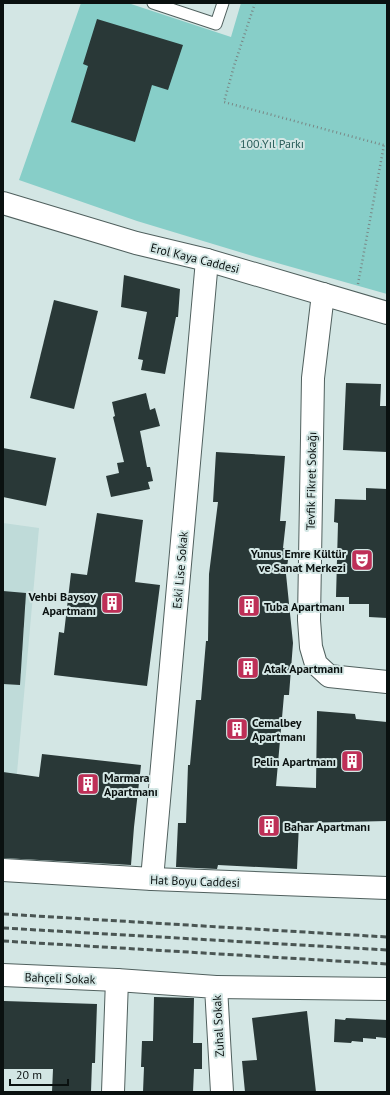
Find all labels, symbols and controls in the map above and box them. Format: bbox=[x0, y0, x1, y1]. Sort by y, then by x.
park label: 100.Yıl Parkı bbox=[240, 136, 304, 151]
street label: Erol Kaya Caddesi bbox=[149, 240, 241, 276]
street label: Tevfik Fikret Sokağı bbox=[303, 432, 319, 530]
street label: Eski Lise Sokak bbox=[169, 530, 191, 609]
place label: Yunus Emre Kültür ve Sanat Merkezi bbox=[250, 546, 347, 575]
theatre icon: Yunus Emre Kültür ve Sanat Merkezi bbox=[349, 547, 375, 573]
place label: Vehbi Baysoy Apartmanı bbox=[27, 589, 96, 618]
building icon: Vehbi Baysoy Apartmanı bbox=[99, 590, 125, 616]
building icon: Tuba Apartmanı bbox=[236, 593, 262, 619]
place label: Tuba Apartmanı bbox=[264, 599, 345, 614]
building icon: Atak Apartmanı bbox=[235, 655, 261, 681]
place label: Atak Apartmanı bbox=[264, 661, 343, 676]
place label: Cemalbey Apartmanı bbox=[252, 715, 306, 744]
building icon: Cemalbey Apartmanı bbox=[224, 716, 250, 742]
building icon: Pelin Apartmanı bbox=[339, 748, 365, 774]
place label: Pelin Apartmanı bbox=[254, 754, 336, 769]
place label: Marmara Apartmanı bbox=[104, 770, 158, 799]
building icon: Marmara Apartmanı bbox=[75, 771, 101, 797]
building icon: Bahar Apartmanı bbox=[256, 813, 282, 839]
place label: Bahar Apartmanı bbox=[284, 819, 370, 834]
street label: Hat Boyu Caddesi bbox=[150, 872, 240, 890]
street label: Bahçeli Sokak bbox=[24, 969, 96, 987]
street label: Zuhal Sokak bbox=[209, 994, 227, 1057]
scale bar bbox=[10, 1061, 68, 1087]
text: 20 m bbox=[16, 1067, 42, 1082]

